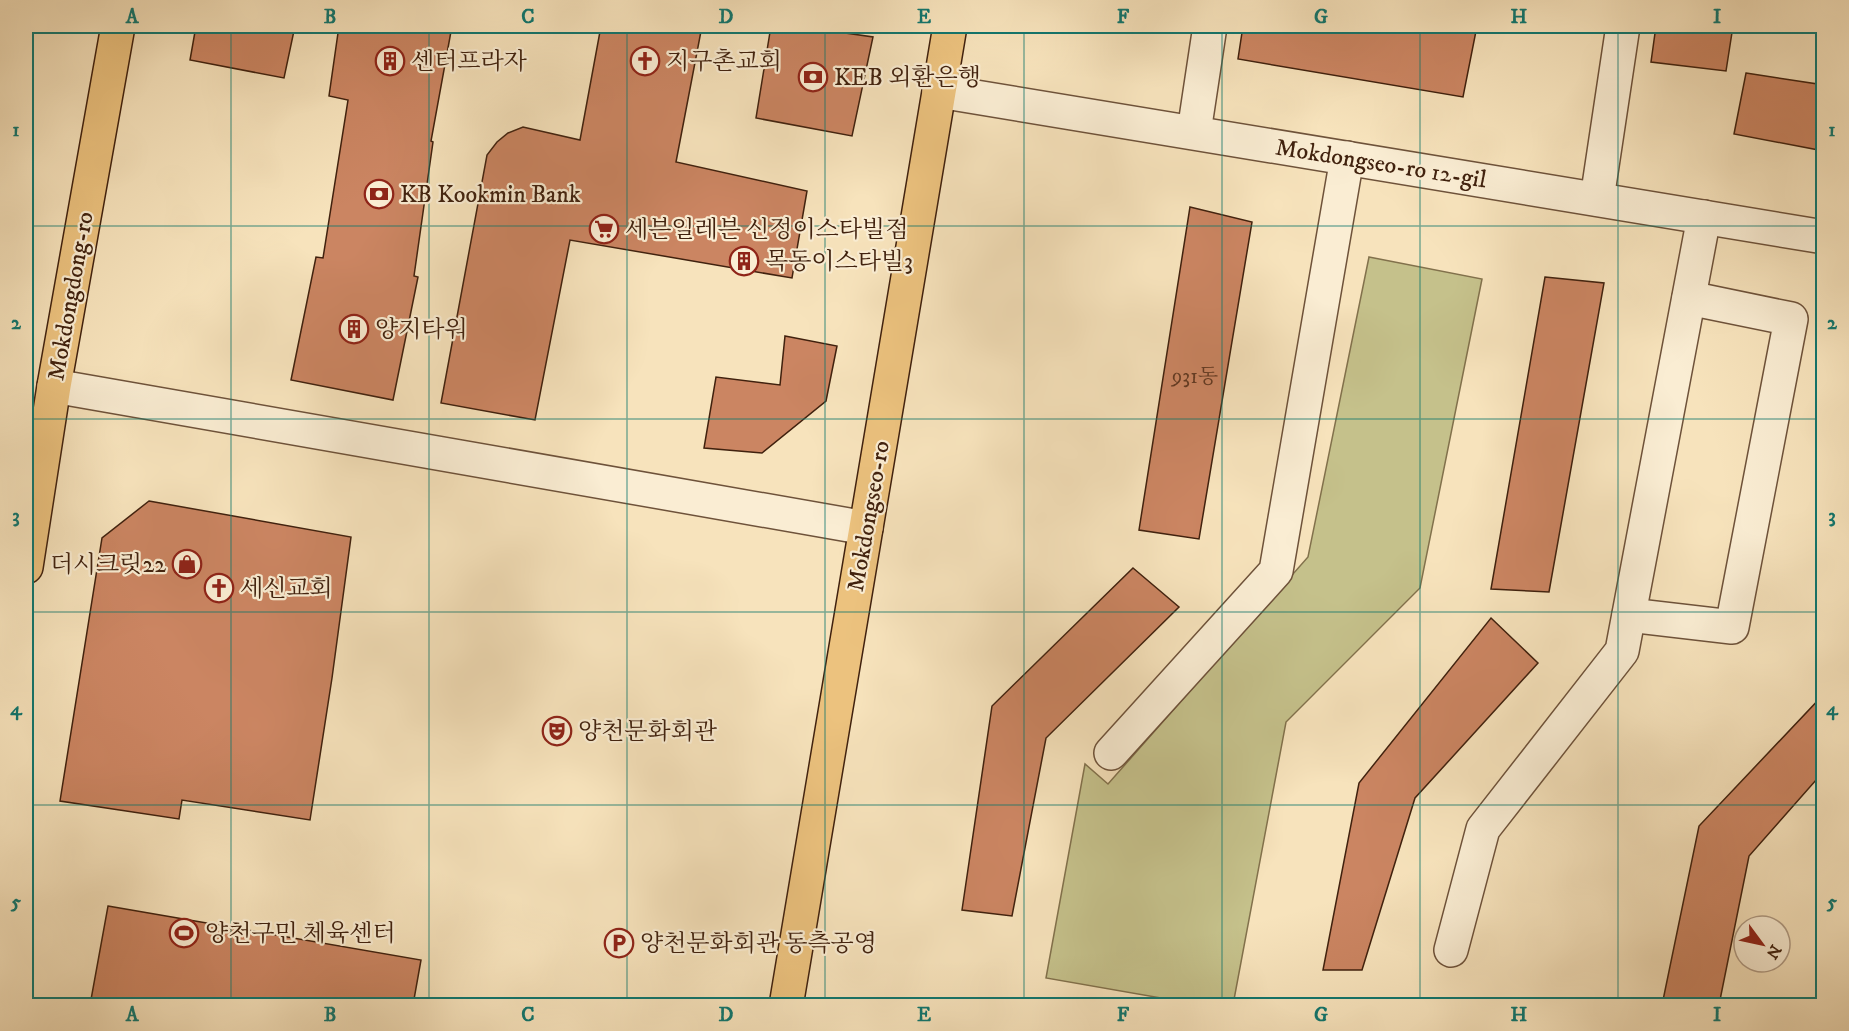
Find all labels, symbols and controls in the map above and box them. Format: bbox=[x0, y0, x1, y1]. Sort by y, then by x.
text: A bbox=[125, 5, 140, 30]
text: B bbox=[324, 5, 336, 30]
text: C bbox=[521, 5, 535, 30]
text: D bbox=[719, 5, 734, 30]
text: E bbox=[917, 5, 931, 30]
text: F bbox=[1117, 5, 1130, 30]
text: G bbox=[1314, 5, 1328, 30]
text: H bbox=[1511, 5, 1528, 30]
text: I bbox=[1713, 5, 1721, 30]
building icon: 센터프라자 bbox=[374, 45, 406, 77]
church icon: 지구촌교회 bbox=[629, 45, 661, 77]
place label: 센터프라자 bbox=[411, 47, 527, 77]
place label: 지구촌교회 bbox=[666, 47, 782, 77]
bank icon: KEB 외환은행 bbox=[797, 61, 829, 93]
place label: KEB 외환은행 bbox=[834, 63, 981, 93]
text: 1 bbox=[12, 118, 20, 143]
text: 1 bbox=[1828, 118, 1836, 143]
street label: Mokdongseo-ro 12-gil bbox=[1273, 132, 1489, 196]
bank icon: KB Kookmin Bank bbox=[363, 178, 395, 210]
place label: KB Kookmin Bank bbox=[400, 180, 581, 210]
street label: Mokdongdong-ro bbox=[41, 209, 101, 383]
supermarket icon: 세븐일레븐 신정이스타빌점 bbox=[588, 213, 620, 245]
place label: 세븐일레븐 신정이스타빌점 bbox=[625, 215, 908, 245]
building icon: 목동이스타빌3 bbox=[728, 245, 760, 277]
place label: 목동이스타빌3 bbox=[765, 247, 913, 277]
text: 2 bbox=[11, 311, 22, 336]
text: 2 bbox=[1827, 311, 1838, 336]
building icon: 양지타워 bbox=[338, 313, 370, 345]
place label: 양지타워 bbox=[375, 315, 468, 345]
house number: 931동 bbox=[1171, 364, 1218, 390]
street label: Mokdongseo-ro bbox=[841, 438, 897, 594]
text: 3 bbox=[12, 504, 20, 529]
text: 3 bbox=[1828, 504, 1836, 529]
shop icon: 더시크릿22 bbox=[171, 548, 203, 580]
place label: 더시크릿22 bbox=[50, 550, 166, 580]
church icon: 세신교회 bbox=[203, 572, 235, 604]
place label: 세신교회 bbox=[240, 574, 333, 604]
text: 4 bbox=[10, 697, 23, 722]
text: 4 bbox=[1826, 697, 1839, 722]
theatre icon: 양천문화회관 bbox=[541, 715, 573, 747]
place label: 양천문화회관 bbox=[578, 717, 717, 747]
text: 5 bbox=[10, 890, 21, 915]
text: 5 bbox=[1826, 890, 1837, 915]
north arrow bbox=[1732, 914, 1792, 974]
sports icon: 양천구민 체육센터 bbox=[168, 917, 200, 949]
place label: 양천구민 체육센터 bbox=[205, 919, 396, 949]
parking icon: 양천문화회관 동측공영 bbox=[603, 927, 635, 959]
place label: 양천문화회관 동측공영 bbox=[640, 929, 877, 959]
text: N bbox=[1762, 941, 1786, 963]
text: A bbox=[125, 1003, 140, 1028]
text: B bbox=[324, 1003, 336, 1028]
text: C bbox=[521, 1003, 535, 1028]
text: D bbox=[719, 1003, 734, 1028]
text: E bbox=[917, 1003, 931, 1028]
text: F bbox=[1117, 1003, 1130, 1028]
text: G bbox=[1314, 1003, 1328, 1028]
text: H bbox=[1511, 1003, 1528, 1028]
text: I bbox=[1713, 1003, 1721, 1028]

